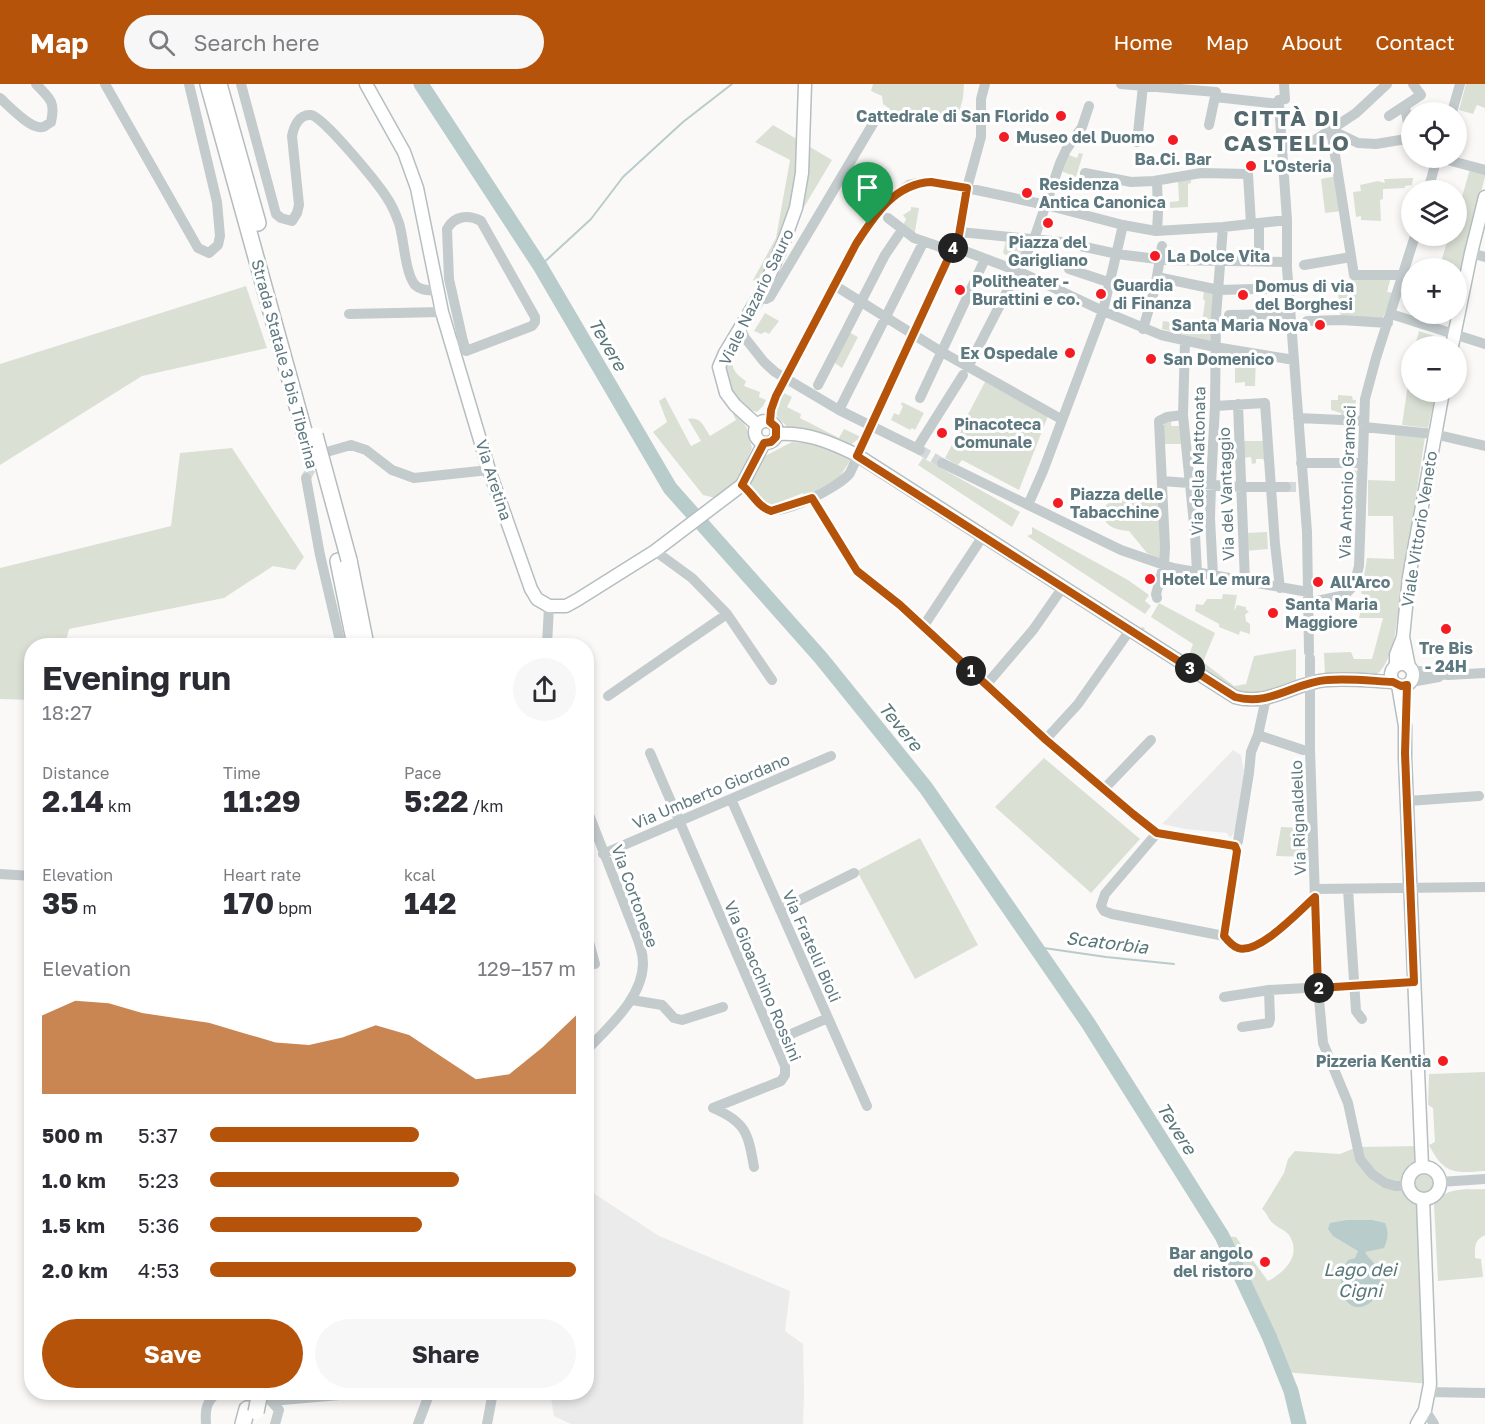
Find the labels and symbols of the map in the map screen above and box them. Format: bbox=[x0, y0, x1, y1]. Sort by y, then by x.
district label: CITTÀ DI CASTELLO bbox=[1224, 104, 1350, 156]
place label: Cattedrale di San Florido bbox=[856, 106, 1049, 126]
marker: Cattedrale di San Florido bbox=[1054, 109, 1068, 123]
place label: Museo del Duomo bbox=[1016, 127, 1155, 147]
marker: Museo del Duomo bbox=[997, 130, 1011, 144]
marker: Ba.Ci. Bar bbox=[1166, 133, 1180, 147]
place label: Ba.Ci. Bar bbox=[1134, 149, 1212, 169]
place label: L'Osteria bbox=[1263, 156, 1332, 176]
marker: L'Osteria bbox=[1244, 159, 1258, 173]
pin bbox=[842, 162, 893, 224]
place label: Residenza Antica Canonica bbox=[1039, 174, 1166, 212]
marker: Residenza Antica Canonica bbox=[1020, 186, 1034, 200]
marker: Piazza del Garigliano bbox=[1041, 216, 1055, 230]
street label: Viale Nazario Sauro bbox=[714, 225, 798, 369]
place label: Piazza del Garigliano bbox=[1008, 232, 1088, 270]
pin: 4 bbox=[938, 233, 968, 263]
place label: La Dolce Vita bbox=[1167, 246, 1270, 266]
marker: La Dolce Vita bbox=[1148, 249, 1162, 263]
street label: Strada Statale 3 bis Tiberina bbox=[247, 257, 323, 471]
place label: Politheater - Burattini e co. bbox=[972, 271, 1080, 309]
place label: Guardia di Finanza bbox=[1113, 275, 1191, 313]
place label: Domus di via del Borghesi bbox=[1255, 276, 1354, 314]
marker: Politheater - Burattini e co. bbox=[953, 283, 967, 297]
marker: Guardia di Finanza bbox=[1094, 287, 1108, 301]
marker: Domus di via del Borghesi bbox=[1236, 288, 1250, 302]
water label: Tevere bbox=[584, 314, 633, 376]
place label: Santa Maria Nova bbox=[1171, 315, 1308, 335]
marker: Santa Maria Nova bbox=[1313, 318, 1327, 332]
place label: Ex Ospedale bbox=[960, 343, 1058, 363]
marker: Ex Ospedale bbox=[1063, 346, 1077, 360]
place label: San Domenico bbox=[1163, 349, 1274, 369]
marker: San Domenico bbox=[1144, 352, 1158, 366]
street label: Via della Mattonata bbox=[1187, 386, 1209, 536]
street label: Via Antonio Gramsci bbox=[1334, 405, 1360, 559]
place label: Pinacoteca Comunale bbox=[954, 414, 1041, 452]
marker: Pinacoteca Comunale bbox=[935, 426, 949, 440]
street label: Via del Vantaggio bbox=[1214, 427, 1238, 561]
street label: Via Aretina bbox=[472, 437, 516, 523]
street label: Viale Vittorio Veneto bbox=[1397, 449, 1441, 609]
place label: Piazza delle Tabacchine bbox=[1070, 484, 1164, 522]
marker: Piazza delle Tabacchine bbox=[1051, 496, 1065, 510]
place label: Hotel Le mura bbox=[1162, 569, 1270, 589]
marker: Hotel Le mura bbox=[1143, 572, 1157, 586]
place label: All'Arco bbox=[1330, 572, 1391, 592]
marker: All'Arco bbox=[1311, 575, 1325, 589]
place label: Santa Maria Maggiore bbox=[1285, 594, 1378, 632]
marker: Santa Maria Maggiore bbox=[1266, 606, 1280, 620]
marker: Tre Bis - 24H bbox=[1439, 622, 1453, 636]
place label: Tre Bis - 24H bbox=[1419, 638, 1473, 676]
pin: 3 bbox=[1175, 653, 1205, 683]
pin: 1 bbox=[956, 656, 986, 686]
water label: Tevere bbox=[874, 697, 928, 756]
street label: Via Umberto Giordano bbox=[629, 749, 793, 833]
street label: Via Rignaldello bbox=[1286, 760, 1310, 876]
street label: Via Cortonese bbox=[607, 842, 663, 950]
street label: Via Fratelli Bioli bbox=[778, 887, 846, 1005]
street label: Via Gioacchino Rossini bbox=[720, 897, 806, 1065]
water label: Scatorbia bbox=[1065, 926, 1150, 958]
pin: 2 bbox=[1304, 973, 1334, 1003]
place label: Pizzeria Kentia bbox=[1316, 1051, 1431, 1071]
marker: Pizzeria Kentia bbox=[1436, 1054, 1450, 1068]
water label: Tevere bbox=[1153, 1098, 1202, 1159]
place label: Bar angolo del ristoro bbox=[1169, 1243, 1253, 1281]
marker: Bar angolo del ristoro bbox=[1258, 1255, 1272, 1269]
water label: Lago dei Cigni bbox=[1323, 1258, 1399, 1301]

